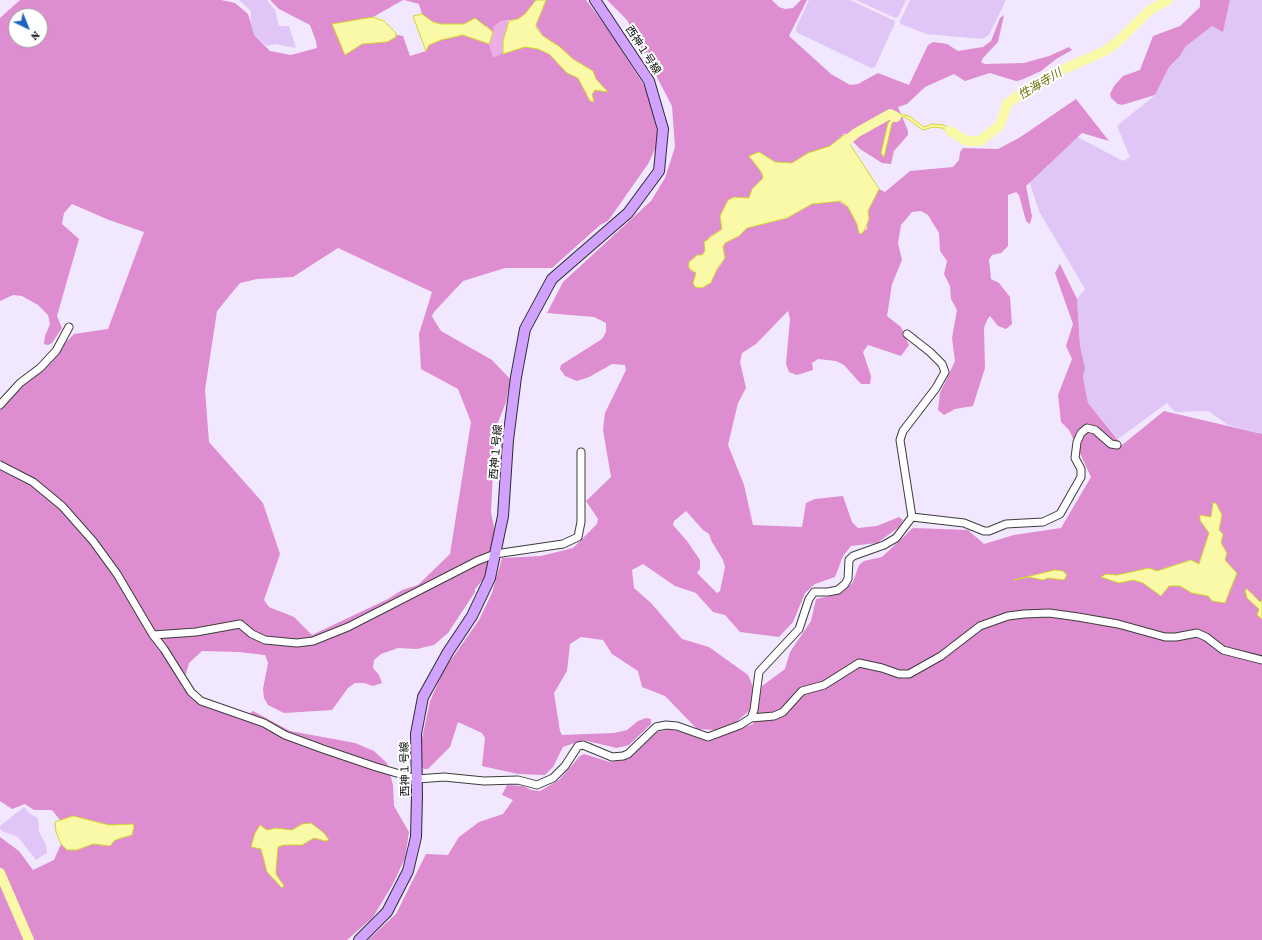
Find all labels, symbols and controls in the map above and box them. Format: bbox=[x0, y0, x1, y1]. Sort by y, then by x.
north arrow bbox=[8, 8, 48, 48]
street label: 西神１号線 bbox=[622, 23, 664, 77]
text: N bbox=[29, 29, 42, 43]
water label: 性海寺川 bbox=[1016, 65, 1064, 103]
street label: 西神１号線 bbox=[487, 424, 505, 480]
street label: 西神１号線 bbox=[398, 741, 412, 797]

